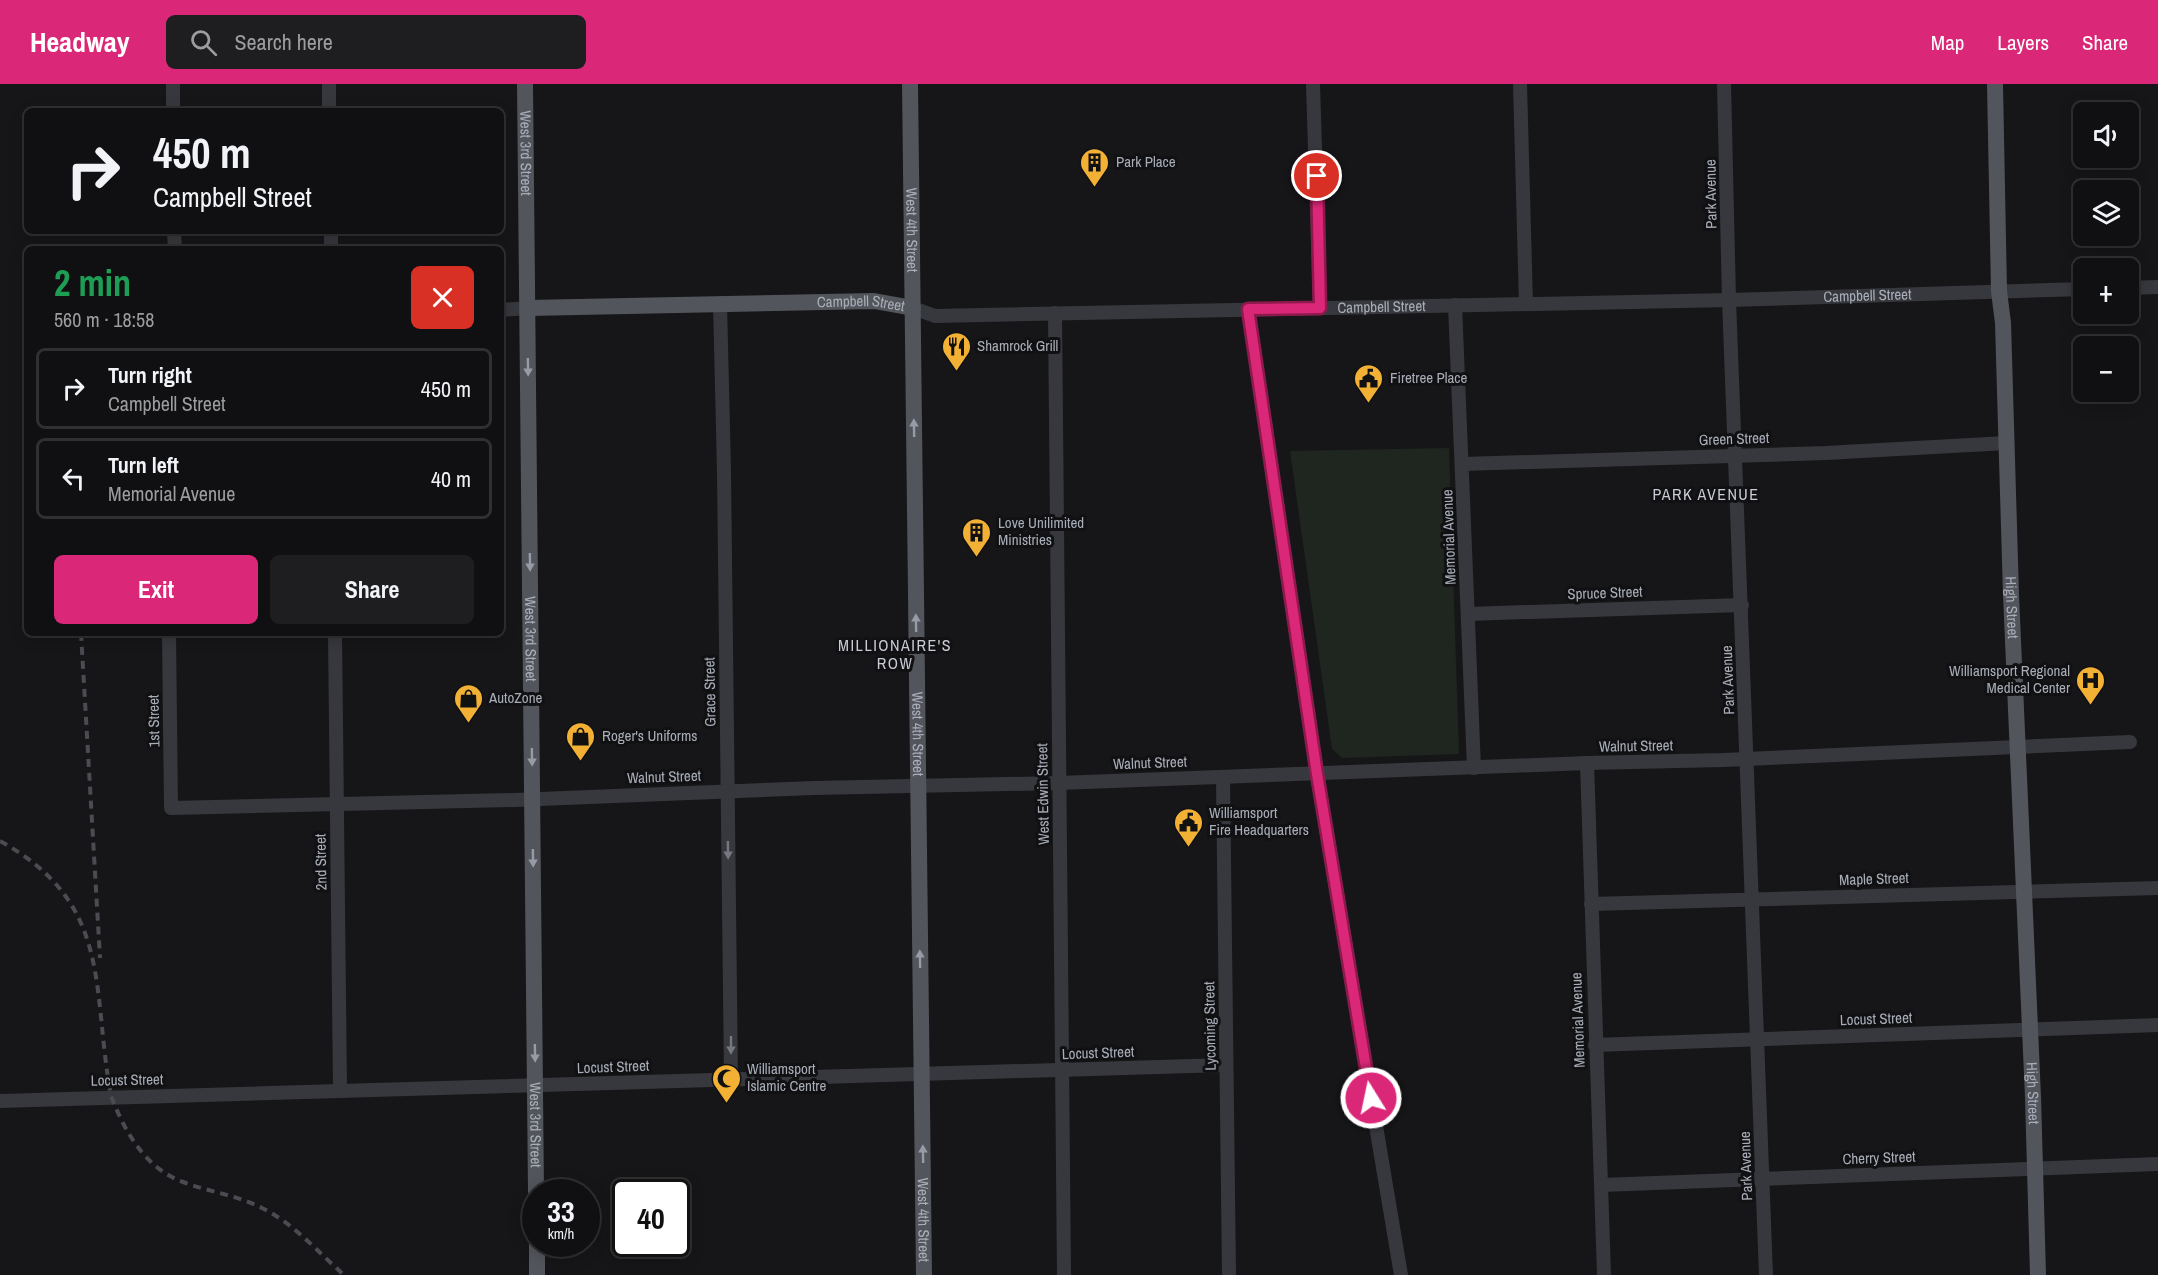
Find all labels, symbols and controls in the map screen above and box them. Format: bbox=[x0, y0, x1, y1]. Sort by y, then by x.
search box bbox=[166, 15, 586, 69]
text: Headway bbox=[30, 23, 130, 61]
icon: search bbox=[187, 26, 220, 59]
text: Search here bbox=[235, 27, 333, 57]
text: Map bbox=[1931, 28, 1964, 57]
text: Layers bbox=[1997, 28, 2049, 57]
text: Share bbox=[2082, 28, 2128, 57]
map controls bbox=[2073, 102, 2139, 402]
button: sound bbox=[2073, 102, 2139, 168]
street label: West 3rd Street bbox=[515, 110, 537, 196]
text: 450 m bbox=[153, 125, 251, 181]
icon: right bbox=[54, 132, 132, 210]
building icon: Park Place bbox=[1079, 146, 1111, 188]
pin bbox=[1291, 150, 1342, 201]
place label: Park Place bbox=[1116, 151, 1176, 172]
icon: arrive bbox=[1300, 159, 1333, 192]
street label: Park Avenue bbox=[1699, 159, 1722, 229]
text: Campbell Street bbox=[153, 179, 312, 215]
button: layers bbox=[2073, 180, 2139, 246]
street label: West 4th Street bbox=[901, 188, 923, 273]
button: + bbox=[2073, 258, 2139, 324]
text: 2 min bbox=[54, 259, 131, 307]
button: close bbox=[411, 266, 474, 329]
street label: Campbell Street bbox=[1823, 283, 1912, 307]
street label: Campbell Street bbox=[817, 290, 907, 316]
street label: Campbell Street bbox=[1337, 295, 1426, 318]
text: 560 m · 18:58 bbox=[54, 306, 154, 333]
restaurant icon: Shamrock Grill bbox=[940, 330, 972, 372]
place label: Shamrock Grill bbox=[977, 335, 1058, 356]
button: − bbox=[2073, 336, 2139, 402]
one-way arrow bbox=[523, 357, 533, 376]
text: Turn right bbox=[108, 360, 192, 390]
public building icon: Firetree Place bbox=[1353, 362, 1385, 404]
place label: Firetree Place bbox=[1390, 367, 1467, 388]
icon: right bbox=[57, 372, 90, 405]
text: 450 m bbox=[421, 374, 471, 404]
text: Campbell Street bbox=[108, 390, 226, 417]
one-way arrow bbox=[909, 418, 919, 437]
street label: Green Street bbox=[1698, 427, 1770, 450]
text: Turn left bbox=[108, 450, 179, 480]
icon: left bbox=[57, 462, 90, 495]
text: 40 m bbox=[431, 464, 471, 494]
text: Memorial Avenue bbox=[108, 480, 235, 507]
district label: PARK AVENUE bbox=[1652, 483, 1760, 505]
street label: Memorial Avenue bbox=[1436, 489, 1461, 585]
place label: Love Unilimited Ministries bbox=[998, 512, 1084, 550]
building icon: Love Unilimited Ministries bbox=[961, 516, 993, 558]
one-way arrow bbox=[525, 552, 535, 571]
button: Exit bbox=[54, 555, 258, 624]
button: Share bbox=[270, 555, 474, 624]
street label: High Street bbox=[2000, 576, 2024, 640]
street label: Spruce Street bbox=[1567, 581, 1644, 604]
street label: West 3rd Street bbox=[520, 596, 542, 682]
one-way arrow bbox=[912, 613, 921, 632]
district label: MILLIONAIRE'S ROW bbox=[838, 634, 952, 674]
street label: Park Avenue bbox=[1716, 645, 1739, 715]
street label: Grace Street bbox=[698, 656, 721, 727]
place label: Williamsport Regional Medical Center bbox=[1949, 660, 2070, 698]
hospital icon: Williamsport Regional Medical Center bbox=[2075, 664, 2107, 706]
shop icon: AutoZone bbox=[452, 682, 484, 724]
place label: AutoZone bbox=[488, 687, 543, 708]
street label: West 4th Street bbox=[907, 692, 929, 777]
street label: 1st Street bbox=[143, 694, 164, 748]
shop icon: Roger's Uniforms bbox=[565, 720, 597, 762]
place label: Roger's Uniforms bbox=[602, 725, 697, 746]
street label: Walnut Street bbox=[1599, 734, 1674, 757]
street label: West Edwin Street bbox=[1031, 742, 1054, 845]
one-way arrow bbox=[527, 747, 537, 766]
street label: Walnut Street bbox=[1113, 751, 1188, 774]
street label: Walnut Street bbox=[627, 765, 702, 788]
place label: Williamsport Fire Headquarters bbox=[1209, 802, 1309, 840]
public building icon: Williamsport Fire Headquarters bbox=[1172, 806, 1204, 848]
street label: 2nd Street bbox=[309, 833, 331, 891]
one-way arrow bbox=[723, 840, 733, 859]
one-way arrow bbox=[528, 848, 538, 867]
street label: Maple Street bbox=[1839, 867, 1910, 890]
one-way arrow bbox=[915, 949, 925, 968]
street label: Memorial Avenue bbox=[1565, 972, 1590, 1068]
street label: Lycoming Street bbox=[1198, 981, 1221, 1071]
street label: Locust Street bbox=[1839, 1007, 1913, 1030]
one-way arrow bbox=[726, 1035, 736, 1054]
street label: Locust Street bbox=[1061, 1041, 1135, 1064]
one-way arrow bbox=[530, 1043, 540, 1062]
street label: Locust Street bbox=[576, 1055, 650, 1078]
place label: Williamsport Islamic Centre bbox=[747, 1058, 826, 1096]
mosque icon: Williamsport Islamic Centre bbox=[710, 1062, 742, 1104]
street label: High Street bbox=[2021, 1062, 2045, 1125]
position arrow bbox=[1339, 1066, 1403, 1130]
street label: Locust Street bbox=[91, 1068, 164, 1091]
street label: West 3rd Street bbox=[525, 1082, 547, 1168]
street label: Park Avenue bbox=[1734, 1131, 1757, 1201]
one-way arrow bbox=[918, 1144, 927, 1163]
street label: Cherry Street bbox=[1842, 1146, 1916, 1169]
street label: West 4th Street bbox=[913, 1177, 935, 1263]
speed limit sign: 40 bbox=[612, 1179, 690, 1257]
text: 33 bbox=[547, 1191, 575, 1231]
text: km/h bbox=[548, 1223, 574, 1244]

